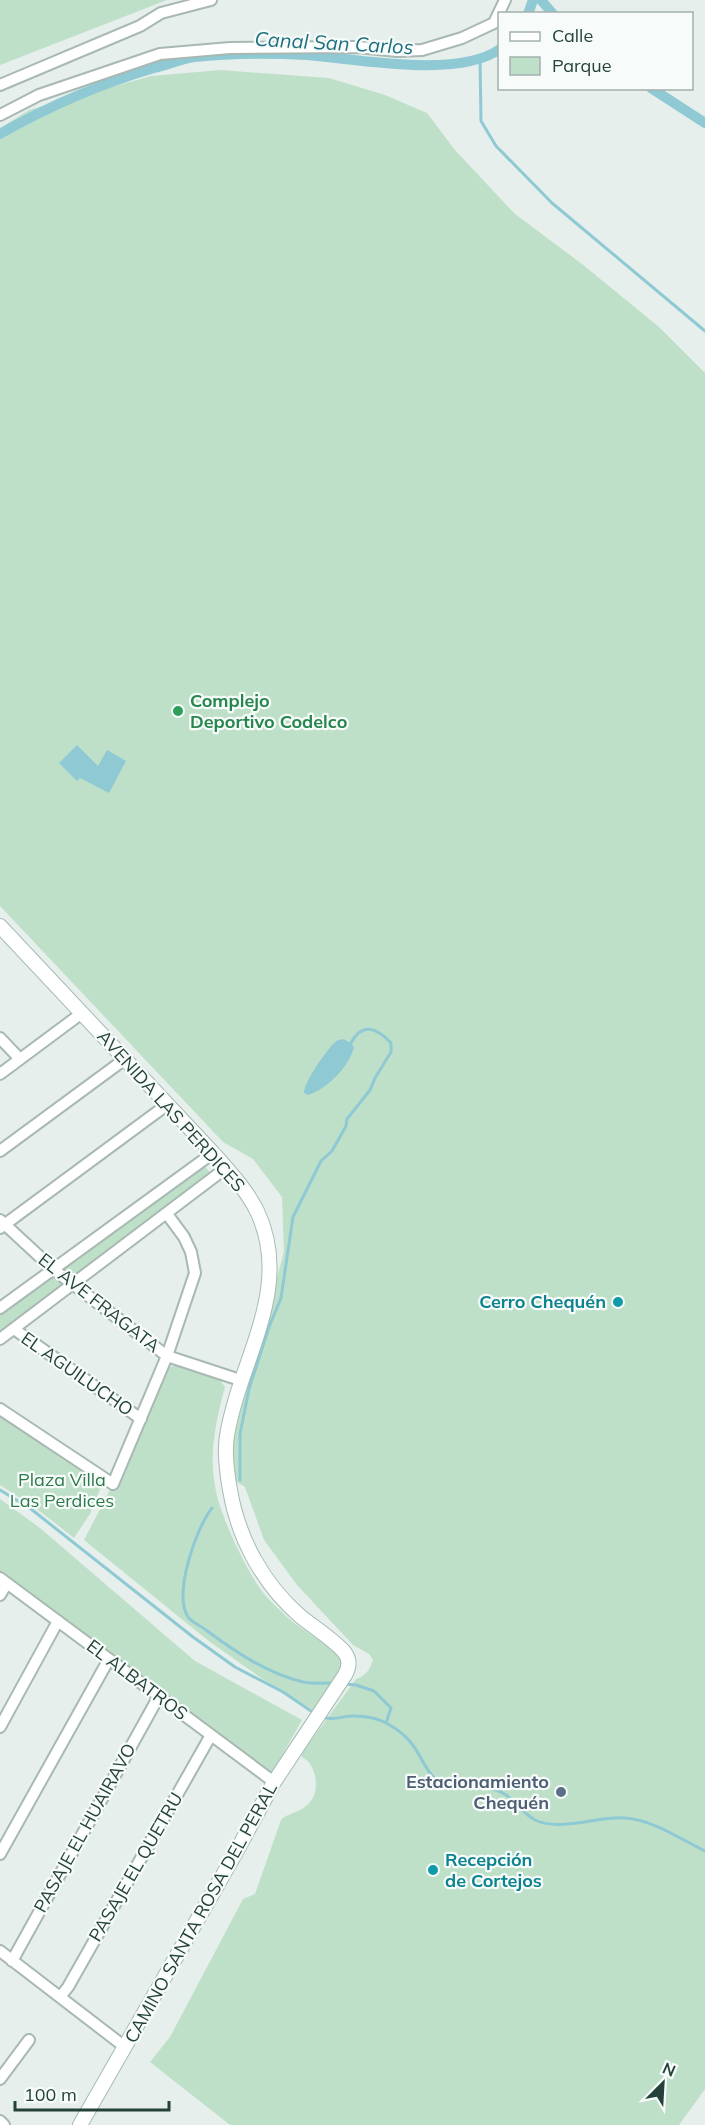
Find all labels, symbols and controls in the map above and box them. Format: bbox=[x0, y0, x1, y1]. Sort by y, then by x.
legend bbox=[498, 12, 693, 90]
text: Calle bbox=[552, 24, 593, 47]
water label: Canal San Carlos bbox=[254, 26, 414, 59]
text: Parque bbox=[552, 54, 611, 77]
place label: Complejo Deportivo Codelco bbox=[190, 689, 347, 733]
marker: Complejo Deportivo Codelco bbox=[171, 704, 185, 718]
street label: AVENIDA LAS PERDICES bbox=[93, 1025, 250, 1196]
street label: EL AVE FRAGATA bbox=[34, 1248, 165, 1357]
place label: Cerro Chequén bbox=[479, 1290, 606, 1313]
marker: Cerro Chequén bbox=[611, 1295, 625, 1309]
street label: EL AGUILUCHO bbox=[17, 1326, 138, 1421]
park label: Plaza Villa Las Perdices bbox=[10, 1468, 114, 1512]
street label: EL ALBATROS bbox=[82, 1634, 192, 1725]
street label: PASAJE EL HUAIRAVO bbox=[28, 1739, 141, 1916]
place label: Estacionamiento Chequén bbox=[406, 1770, 549, 1814]
street label: CAMINO SANTA ROSA DEL PERAL bbox=[119, 1778, 282, 2047]
marker: Estacionamiento Chequén bbox=[554, 1785, 568, 1799]
street label: PASAJE EL QUETRU bbox=[83, 1788, 188, 1945]
place label: Recepción de Cortejos bbox=[445, 1848, 542, 1892]
marker: Recepción de Cortejos bbox=[426, 1863, 440, 1877]
north arrow bbox=[633, 2053, 693, 2113]
text: N bbox=[660, 2058, 679, 2081]
scale bar bbox=[15, 2074, 170, 2112]
text: 100 m bbox=[24, 2083, 77, 2106]

